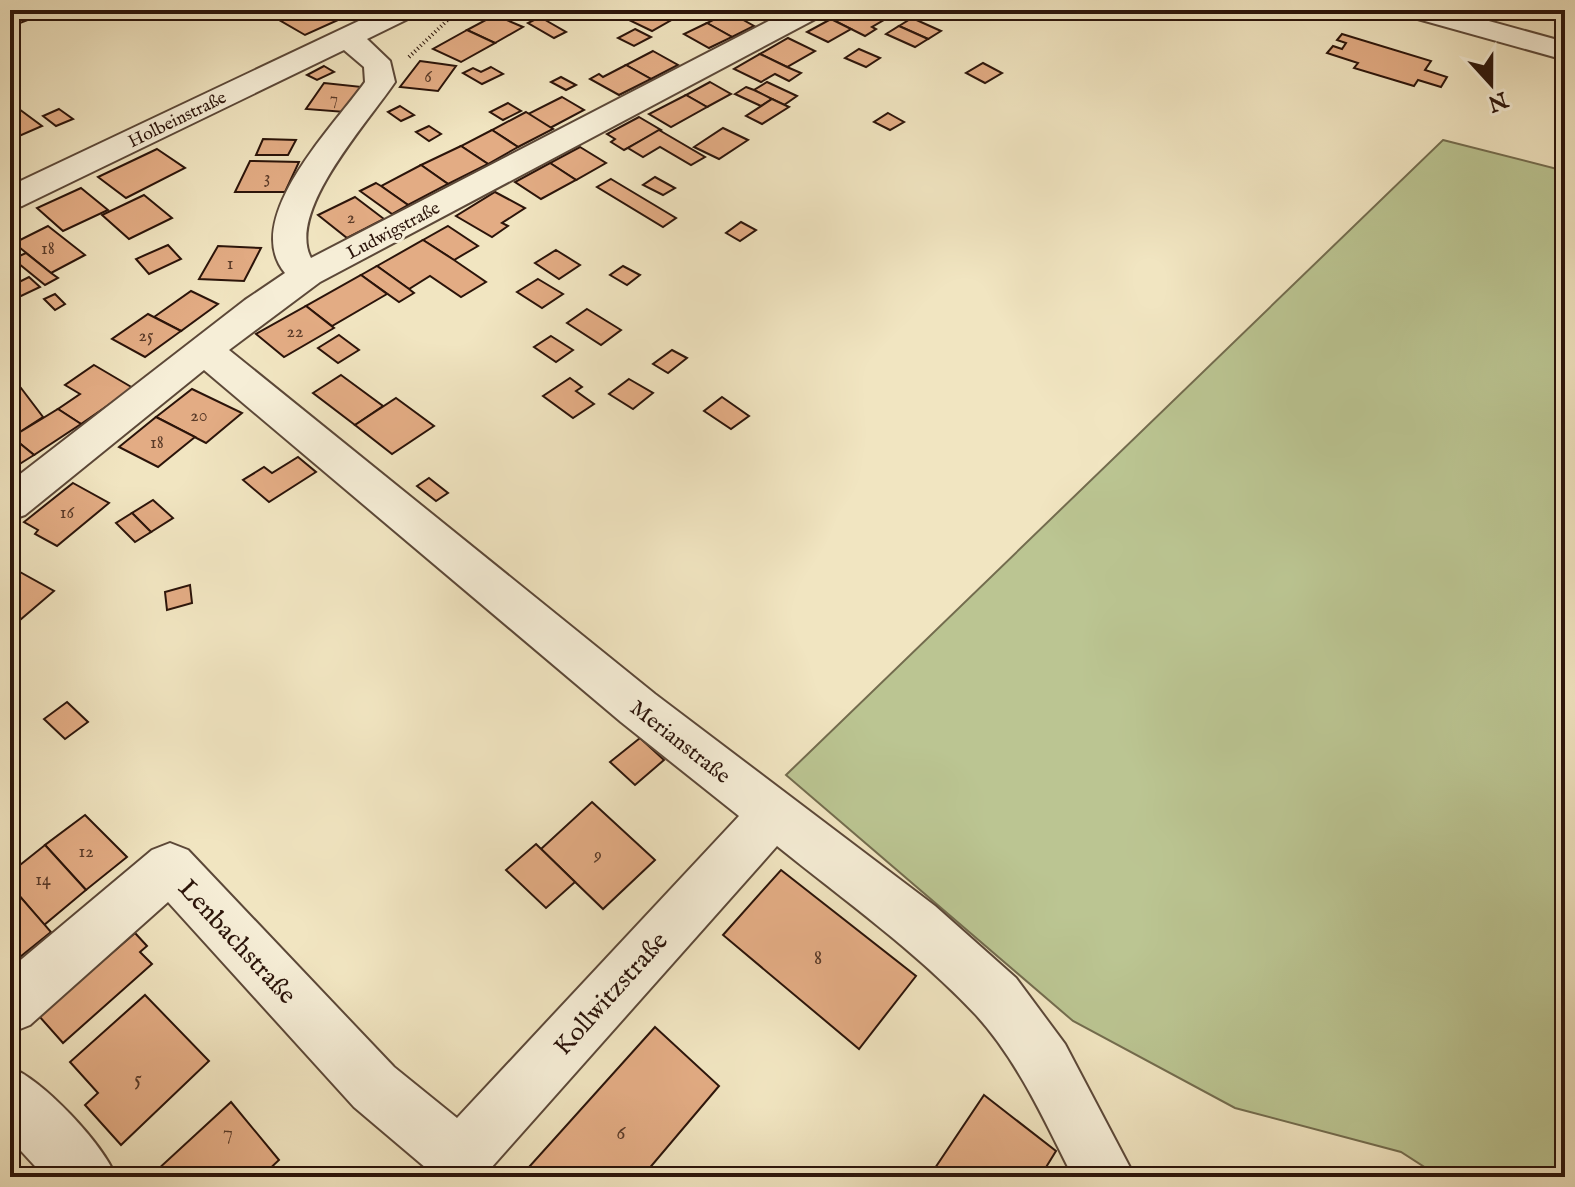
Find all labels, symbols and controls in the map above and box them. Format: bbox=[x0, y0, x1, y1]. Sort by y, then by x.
north arrow bbox=[1451, 44, 1531, 124]
house number: 6 bbox=[424, 66, 432, 89]
text: N bbox=[1484, 84, 1512, 117]
street label: Holbeinstraße bbox=[125, 87, 231, 154]
house number: 7 bbox=[330, 88, 338, 111]
house number: 3 bbox=[264, 167, 270, 190]
street label: Ludwigstraße bbox=[343, 197, 444, 266]
house number: 2 bbox=[347, 207, 355, 230]
house number: 18 bbox=[41, 238, 55, 261]
house number: 1 bbox=[227, 253, 233, 276]
house number: 22 bbox=[287, 321, 303, 344]
house number: 25 bbox=[139, 325, 154, 348]
house number: 20 bbox=[190, 405, 208, 428]
house number: 18 bbox=[150, 432, 164, 455]
house number: 16 bbox=[60, 502, 75, 525]
street label: Merianstraße bbox=[624, 695, 736, 791]
house number: 12 bbox=[78, 841, 94, 864]
house number: 9 bbox=[593, 844, 602, 867]
house number: 14 bbox=[35, 869, 51, 892]
street label: Lenbachstraße bbox=[171, 873, 303, 1011]
street label: Kollwitzstraße bbox=[547, 925, 675, 1063]
house number: 8 bbox=[814, 944, 822, 972]
house number: 5 bbox=[134, 1065, 142, 1093]
house number: 7 bbox=[223, 1119, 233, 1147]
house number: 6 bbox=[616, 1119, 626, 1147]

